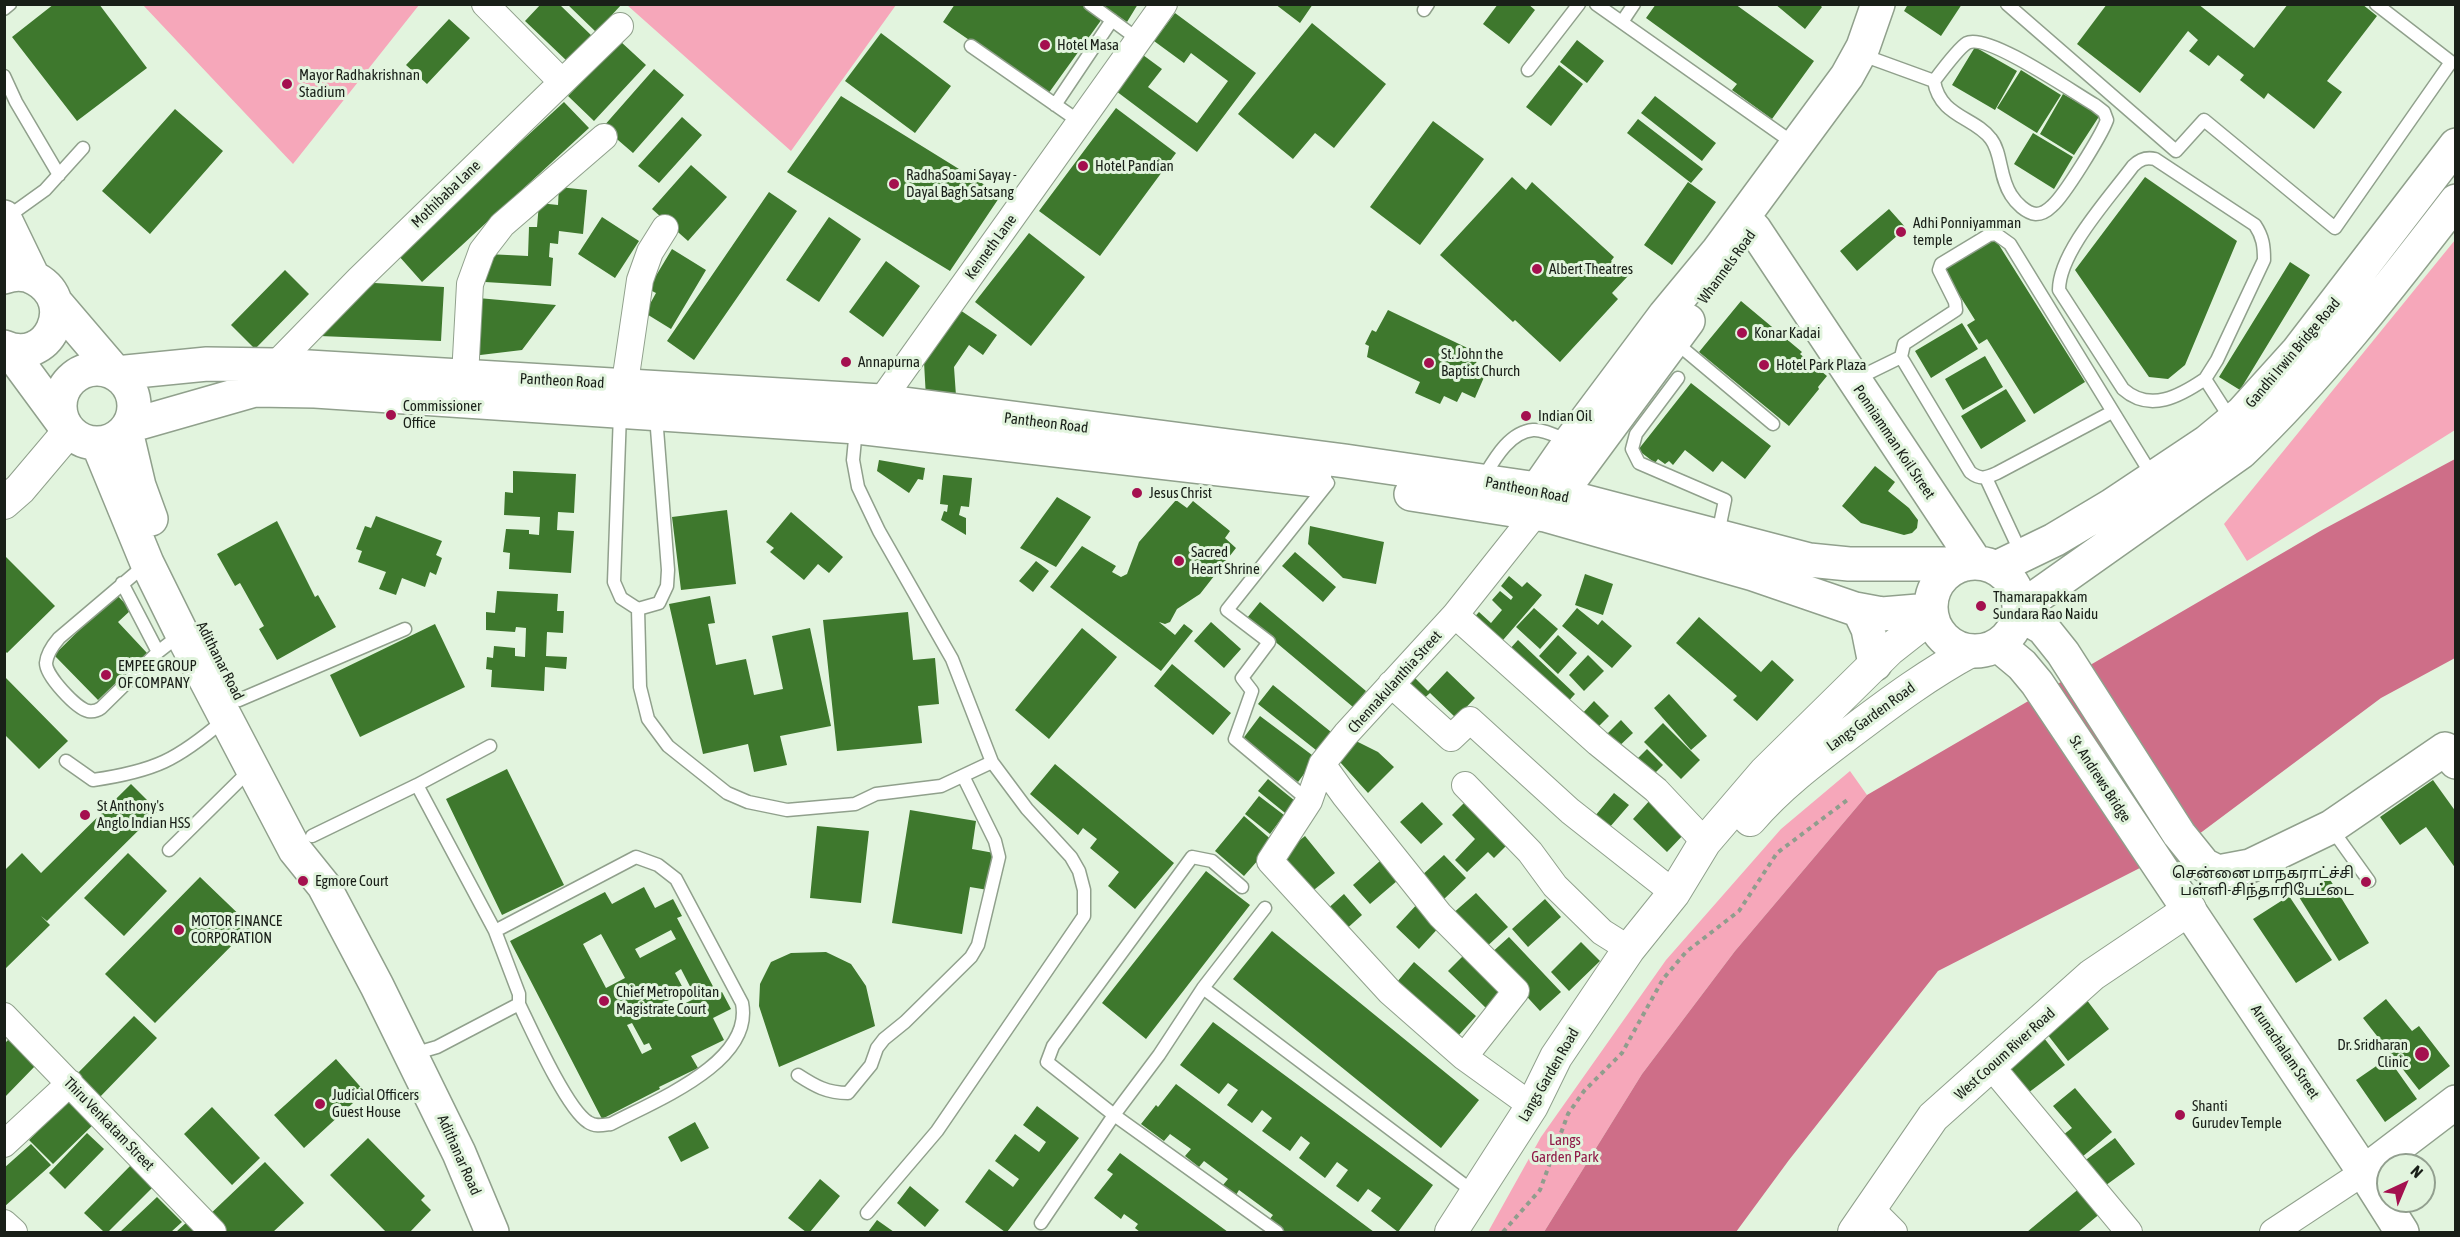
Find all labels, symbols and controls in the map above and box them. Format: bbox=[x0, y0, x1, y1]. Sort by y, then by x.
place label: Hotel Masa bbox=[1057, 36, 1119, 54]
marker: Hotel Masa bbox=[1038, 38, 1052, 52]
place label: Mayor Radhakrishnan Stadium bbox=[299, 66, 420, 101]
marker: Mayor Radhakrishnan Stadium bbox=[280, 77, 294, 91]
street label: Mothibaba Lane bbox=[408, 157, 484, 231]
place label: Hotel Pandian bbox=[1095, 157, 1174, 175]
marker: Hotel Pandian bbox=[1076, 159, 1090, 173]
place label: RadhaSoami Sayay - Dayal Bagh Satsang bbox=[906, 166, 1017, 201]
marker: RadhaSoami Sayay - Dayal Bagh Satsang bbox=[887, 177, 901, 191]
street label: Kenneth Lane bbox=[961, 211, 1021, 283]
place label: Adhi Ponniyamman temple bbox=[1913, 214, 2021, 249]
marker: Adhi Ponniyamman temple bbox=[1894, 225, 1908, 239]
street label: Whannels Road bbox=[1694, 227, 1760, 307]
place label: Albert Theatres bbox=[1549, 260, 1633, 278]
marker: Albert Theatres bbox=[1530, 262, 1544, 276]
street label: Gandhi Irwin Bridge Road bbox=[2242, 294, 2344, 412]
place label: Konar Kadai bbox=[1754, 324, 1820, 342]
marker: Konar Kadai bbox=[1735, 326, 1749, 340]
place label: St. John the Baptist Church bbox=[1441, 345, 1520, 380]
place label: Annapurna bbox=[858, 353, 920, 371]
marker: Annapurna bbox=[839, 355, 853, 369]
marker: St. John the Baptist Church bbox=[1422, 356, 1436, 370]
place label: Hotel Park Plaza bbox=[1776, 356, 1867, 374]
marker: Hotel Park Plaza bbox=[1757, 358, 1771, 372]
street label: Pantheon Road bbox=[519, 370, 605, 392]
street label: Ponniamman Koil Street bbox=[1849, 382, 1939, 502]
place label: Commissioner Office bbox=[403, 397, 481, 432]
place label: Indian Oil bbox=[1538, 407, 1592, 425]
marker: Commissioner Office bbox=[384, 408, 398, 422]
street label: Pantheon Road bbox=[1003, 409, 1089, 437]
marker: Indian Oil bbox=[1519, 409, 1533, 423]
street label: Pantheon Road bbox=[1484, 473, 1570, 507]
place label: Jesus Christ bbox=[1149, 484, 1212, 502]
marker: Jesus Christ bbox=[1130, 486, 1144, 500]
place label: Sacred Heart Shrine bbox=[1191, 543, 1260, 578]
marker: Sacred Heart Shrine bbox=[1172, 554, 1186, 568]
place label: Thamarapakkam Sundara Rao Naidu bbox=[1993, 588, 2098, 623]
marker: Thamarapakkam Sundara Rao Naidu bbox=[1974, 599, 1988, 613]
street label: Adithanar Road bbox=[192, 619, 248, 703]
street label: Chennakulanthia Street bbox=[1344, 627, 1446, 737]
place label: EMPEE GROUP OF COMPANY bbox=[118, 657, 197, 692]
marker: EMPEE GROUP OF COMPANY bbox=[99, 668, 113, 682]
street label: Langs Garden Road bbox=[1823, 679, 1919, 755]
street label: St. Andrews Bridge bbox=[2065, 732, 2135, 826]
place label: St Anthony's Anglo Indian HSS bbox=[97, 797, 190, 832]
marker: St Anthony's Anglo Indian HSS bbox=[78, 808, 92, 822]
place label: சென்னை மாநகராட்ச்சி பள்ளி-சிந்தாரிபேட்டை bbox=[2172, 864, 2354, 899]
place label: Egmore Court bbox=[315, 872, 389, 890]
marker: Egmore Court bbox=[296, 874, 310, 888]
marker: சென்னை மாநகராட்ச்சி பள்ளி-சிந்தாரிபேட்டை bbox=[2359, 875, 2373, 889]
place label: MOTOR FINANCE CORPORATION bbox=[191, 912, 282, 947]
marker: MOTOR FINANCE CORPORATION bbox=[172, 923, 186, 937]
place label: Chief Metropolitan Magistrate Court bbox=[616, 983, 719, 1018]
marker: Chief Metropolitan Magistrate Court bbox=[597, 994, 611, 1008]
street label: Arunachalam Street bbox=[2247, 1001, 2323, 1103]
street label: West Cooum River Road bbox=[1951, 1004, 2059, 1104]
street label: Langs Garden Road bbox=[1515, 1025, 1583, 1125]
place label: Dr. Sridharan Clinic bbox=[2337, 1036, 2408, 1071]
marker: Dr. Sridharan Clinic bbox=[2413, 1045, 2431, 1063]
street label: Thiru Venkatam Street bbox=[60, 1074, 158, 1174]
place label: Judicial Officers Guest House bbox=[332, 1086, 419, 1121]
marker: Judicial Officers Guest House bbox=[313, 1097, 327, 1111]
place label: Shanti Gurudev Temple bbox=[2192, 1097, 2282, 1132]
marker: Shanti Gurudev Temple bbox=[2173, 1108, 2187, 1122]
street label: Adithanar Road bbox=[433, 1112, 485, 1198]
park label: Langs Garden Park bbox=[1531, 1131, 1599, 1166]
north arrow bbox=[2376, 1153, 2436, 1213]
text: N bbox=[2407, 1162, 2427, 1181]

